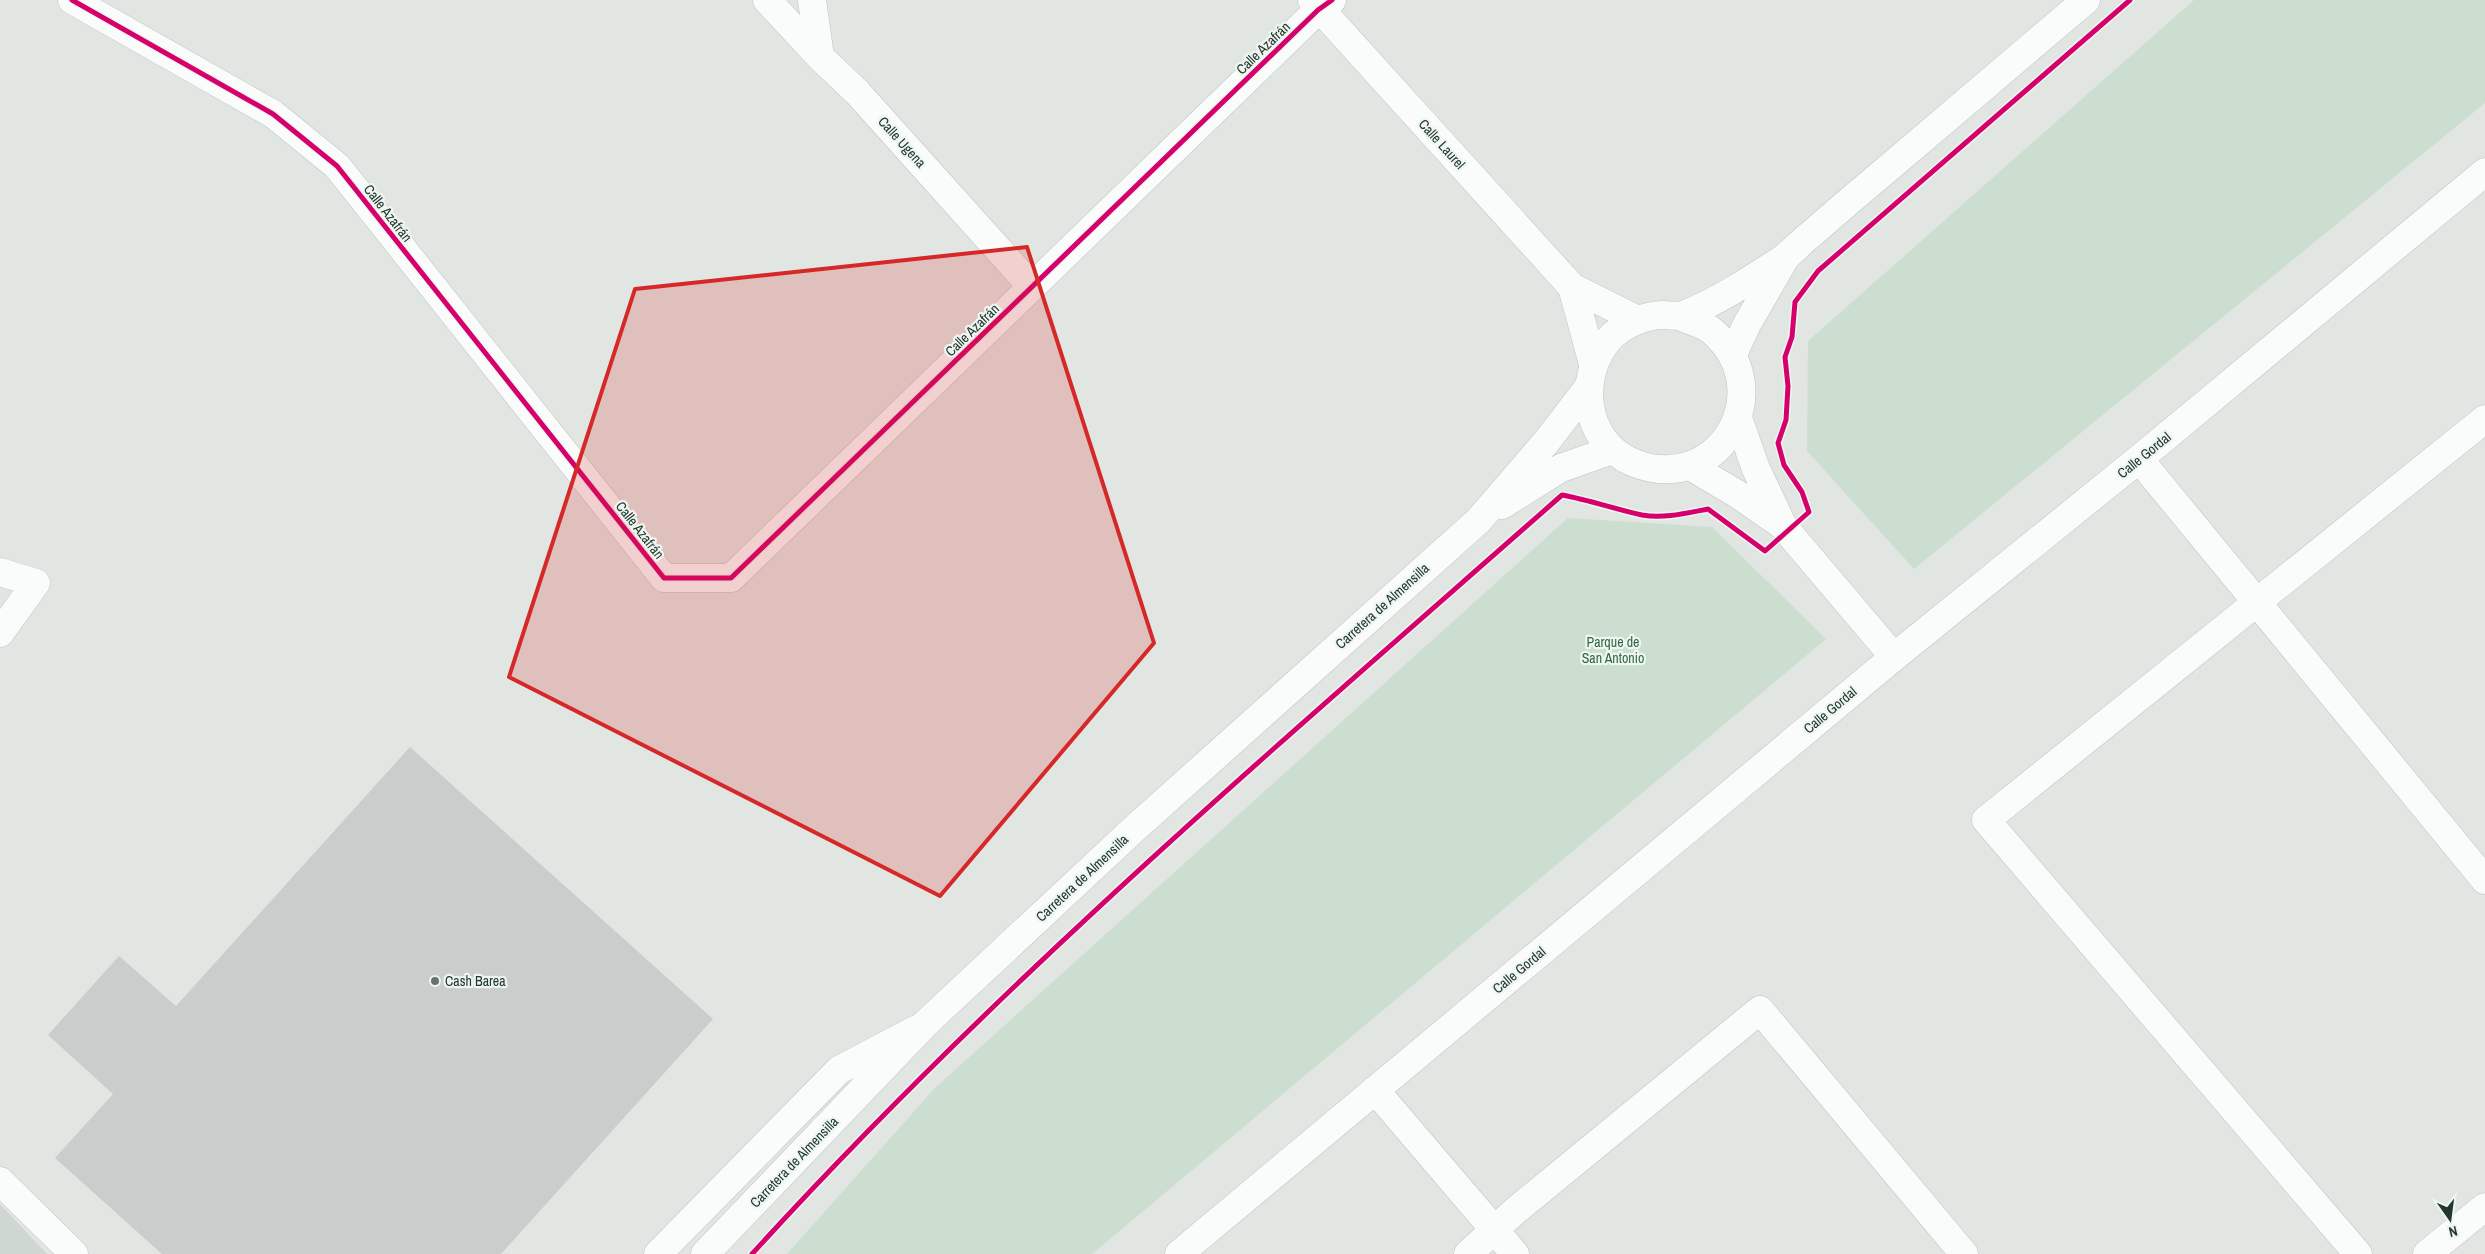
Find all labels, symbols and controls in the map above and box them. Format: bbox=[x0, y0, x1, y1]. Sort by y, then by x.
street label: Calle Azafrán bbox=[1232, 18, 1294, 78]
street label: Calle Ugena bbox=[874, 113, 930, 172]
street label: Calle Laurel bbox=[1415, 115, 1469, 173]
street label: Calle Azafrán bbox=[360, 181, 416, 245]
street label: Calle Azafrán bbox=[941, 300, 1003, 360]
street label: Calle Gordal bbox=[2114, 428, 2174, 482]
street label: Calle Azafrán bbox=[612, 498, 668, 562]
street label: Carretera de Almensilla bbox=[1331, 559, 1433, 653]
park label: Parque de San Antonio bbox=[1582, 633, 1644, 667]
street label: Calle Gordal bbox=[1800, 683, 1860, 737]
street label: Carretera de Almensilla bbox=[1032, 830, 1132, 925]
street label: Calle Gordal bbox=[1489, 943, 1549, 997]
place label: Cash Barea bbox=[445, 972, 506, 990]
marker: Cash Barea bbox=[429, 975, 441, 987]
street label: Carretera de Almensilla bbox=[746, 1112, 843, 1211]
north arrow bbox=[2425, 1194, 2475, 1244]
text: N bbox=[2447, 1222, 2459, 1241]

